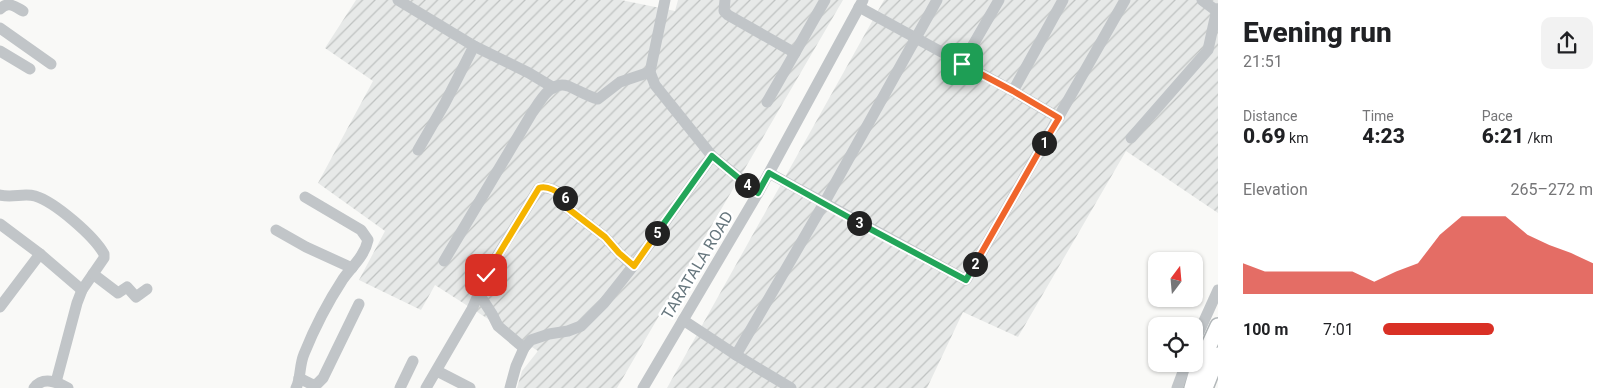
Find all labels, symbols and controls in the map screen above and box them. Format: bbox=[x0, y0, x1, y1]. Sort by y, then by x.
text: Evening run bbox=[1243, 16, 1392, 49]
button: share bbox=[1541, 17, 1593, 69]
pin bbox=[941, 43, 983, 85]
icon: arrive bbox=[948, 50, 976, 78]
text: 21:51 bbox=[1243, 52, 1283, 71]
text: Distance bbox=[1243, 108, 1298, 124]
text: Time bbox=[1362, 108, 1394, 124]
text: Pace bbox=[1482, 108, 1513, 124]
text: 0.69 bbox=[1243, 124, 1286, 148]
text: 4:23 bbox=[1362, 124, 1405, 148]
text: 6:21 bbox=[1482, 124, 1524, 148]
pin: 1 bbox=[1032, 130, 1056, 156]
text: km bbox=[1286, 130, 1308, 146]
text: /km bbox=[1524, 130, 1553, 146]
text: 1 bbox=[1040, 135, 1049, 151]
pin: 4 bbox=[734, 172, 760, 198]
text: 4 bbox=[743, 177, 752, 193]
text: Elevation bbox=[1243, 180, 1308, 199]
text: 265–272 m bbox=[1511, 180, 1593, 199]
pin: 6 bbox=[552, 186, 578, 210]
text: 6 bbox=[561, 190, 570, 206]
street label: TARATALA ROAD bbox=[658, 208, 737, 323]
pin: 3 bbox=[846, 210, 872, 236]
text: 3 bbox=[855, 215, 864, 231]
pin: 5 bbox=[644, 220, 670, 246]
text: 5 bbox=[653, 225, 662, 241]
pin: 2 bbox=[962, 252, 988, 276]
north arrow bbox=[1148, 252, 1202, 308]
map controls bbox=[1148, 252, 1203, 372]
pin bbox=[465, 254, 507, 296]
text: 2 bbox=[971, 256, 980, 272]
icon: check bbox=[472, 261, 500, 289]
button: locate bbox=[1148, 317, 1203, 372]
text: 100 m bbox=[1243, 320, 1288, 339]
text: 7:01 bbox=[1323, 320, 1354, 339]

